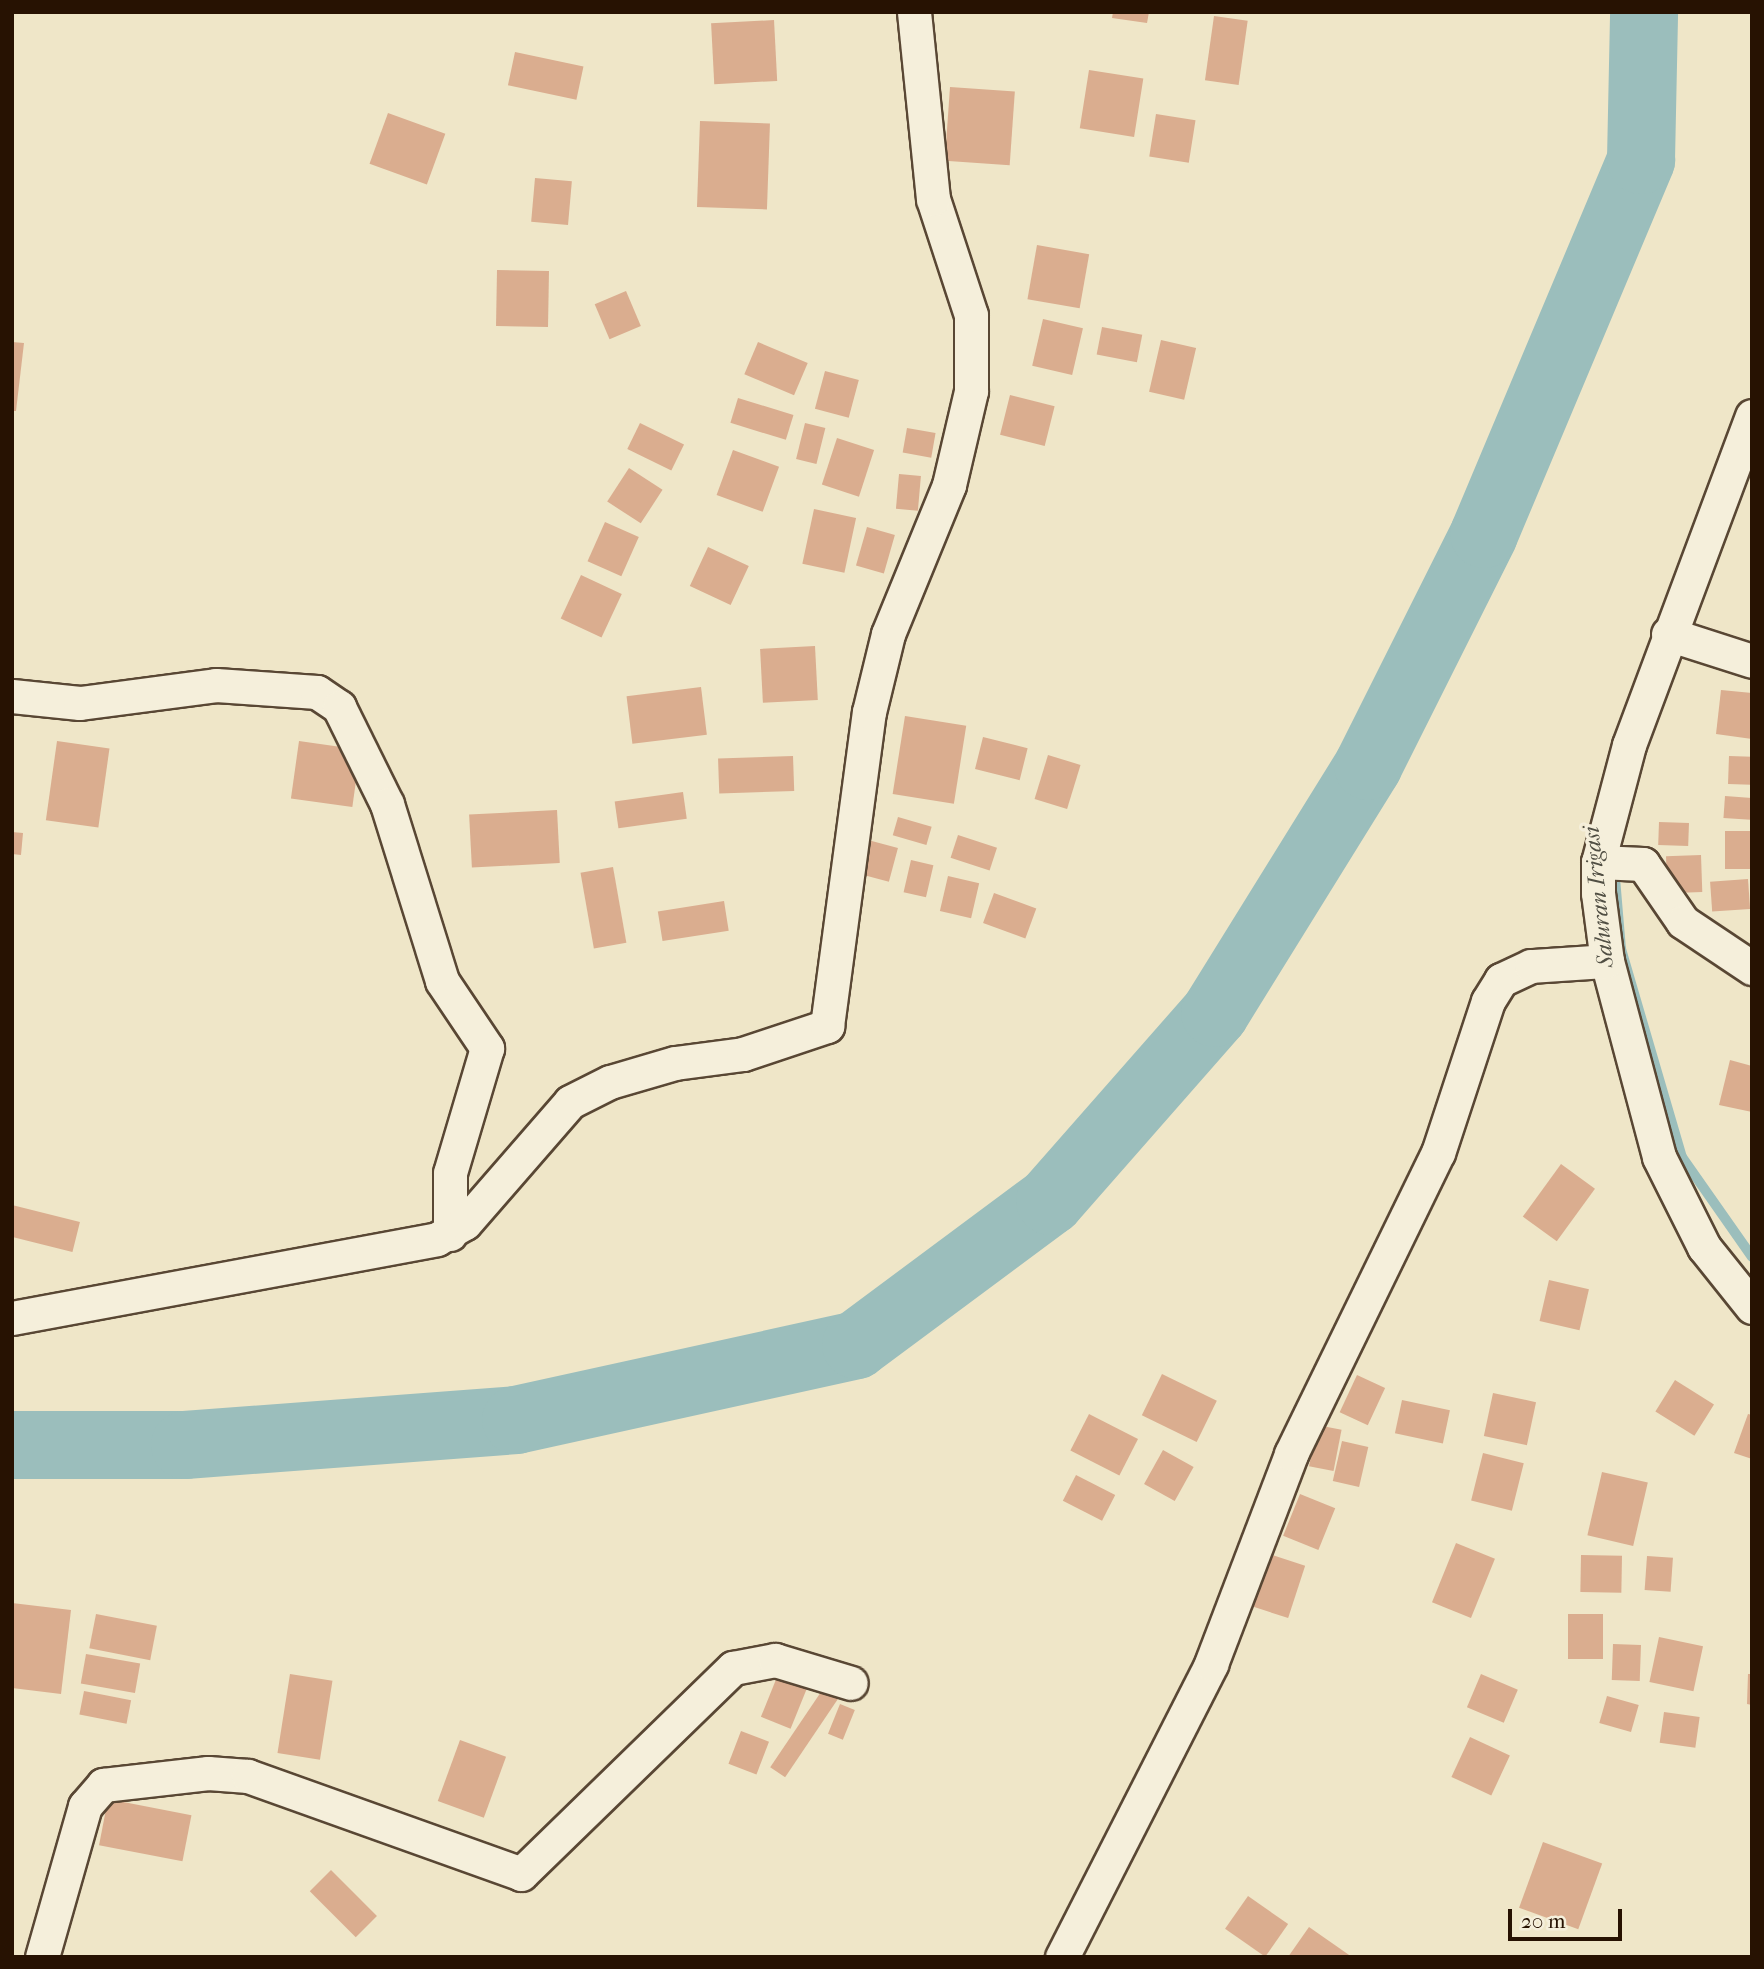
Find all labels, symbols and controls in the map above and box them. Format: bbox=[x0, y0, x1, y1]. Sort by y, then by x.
water label: Saluran Irigasi bbox=[1578, 825, 1620, 969]
scale bar bbox=[1512, 1896, 1626, 1940]
text: 20 m bbox=[1521, 1909, 1565, 1933]

